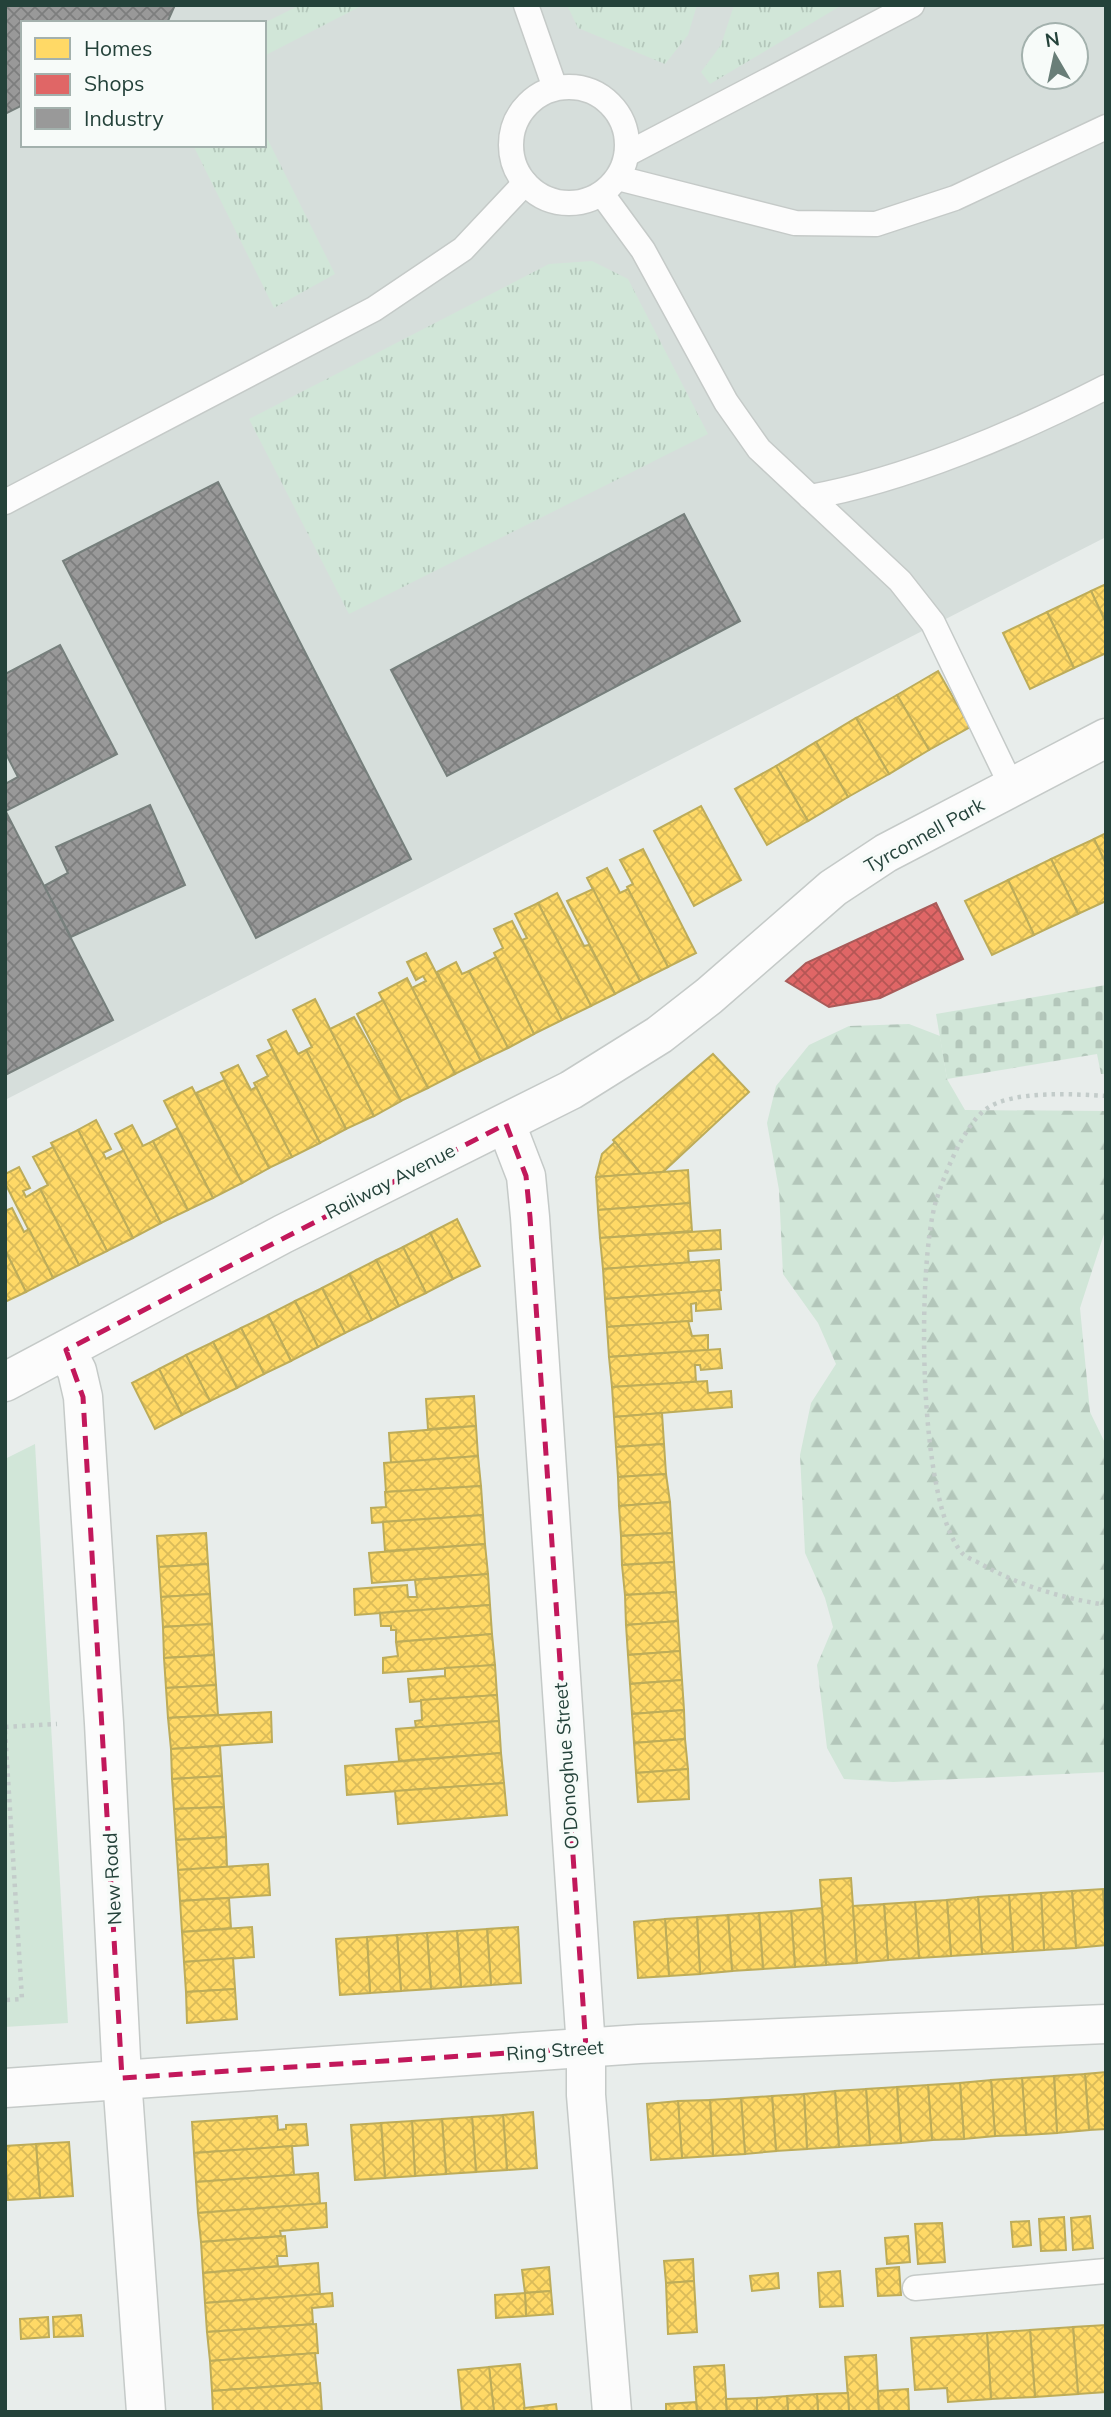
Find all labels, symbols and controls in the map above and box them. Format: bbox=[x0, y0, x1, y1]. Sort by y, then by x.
legend bbox=[21, 21, 266, 147]
north arrow bbox=[1020, 21, 1090, 91]
text: N bbox=[1043, 26, 1061, 52]
text: Homes bbox=[84, 35, 152, 61]
text: Shops bbox=[84, 70, 144, 96]
text: Industry bbox=[84, 105, 164, 131]
street label: Tyrconnell Park bbox=[860, 792, 988, 878]
street label: Railway Avenue bbox=[321, 1138, 459, 1224]
street label: O'Donoghue Street bbox=[548, 1681, 584, 1850]
street label: New Road bbox=[98, 1832, 126, 1926]
street label: Ring Street bbox=[505, 2035, 605, 2065]

